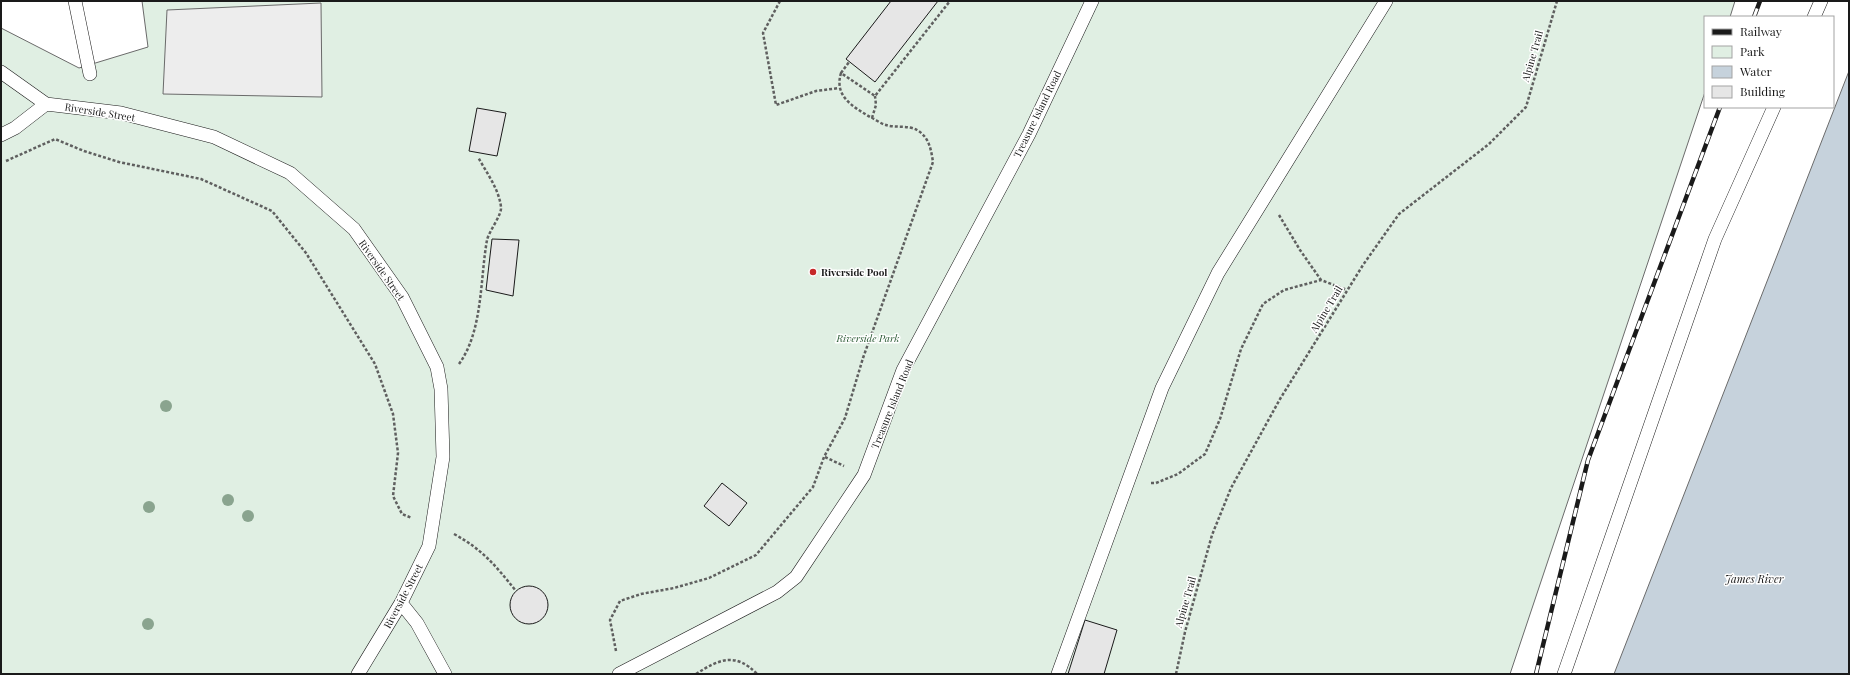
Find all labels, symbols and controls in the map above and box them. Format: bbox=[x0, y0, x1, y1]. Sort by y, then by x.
legend bbox=[1704, 16, 1834, 108]
text: Railway bbox=[1740, 23, 1782, 39]
street label: Alpine Trail bbox=[1518, 29, 1546, 84]
text: Park bbox=[1740, 43, 1765, 59]
text: Water bbox=[1739, 63, 1773, 79]
street label: Treasure Island Road bbox=[1010, 68, 1064, 160]
text: Building bbox=[1740, 83, 1786, 99]
street label: Riverside Street bbox=[64, 100, 137, 125]
street label: Riverside Street bbox=[356, 237, 408, 304]
place label: Riverside Pool bbox=[821, 265, 887, 279]
marker: Riverside Pool bbox=[808, 267, 818, 277]
street label: Alpine Trail bbox=[1306, 283, 1346, 336]
park label: Riverside Park bbox=[835, 331, 900, 345]
street label: Treasure Island Road bbox=[868, 357, 916, 451]
street label: Riverside Street bbox=[380, 561, 426, 631]
water label: James River bbox=[1725, 571, 1784, 586]
street label: Alpine Trail bbox=[1171, 575, 1199, 630]

